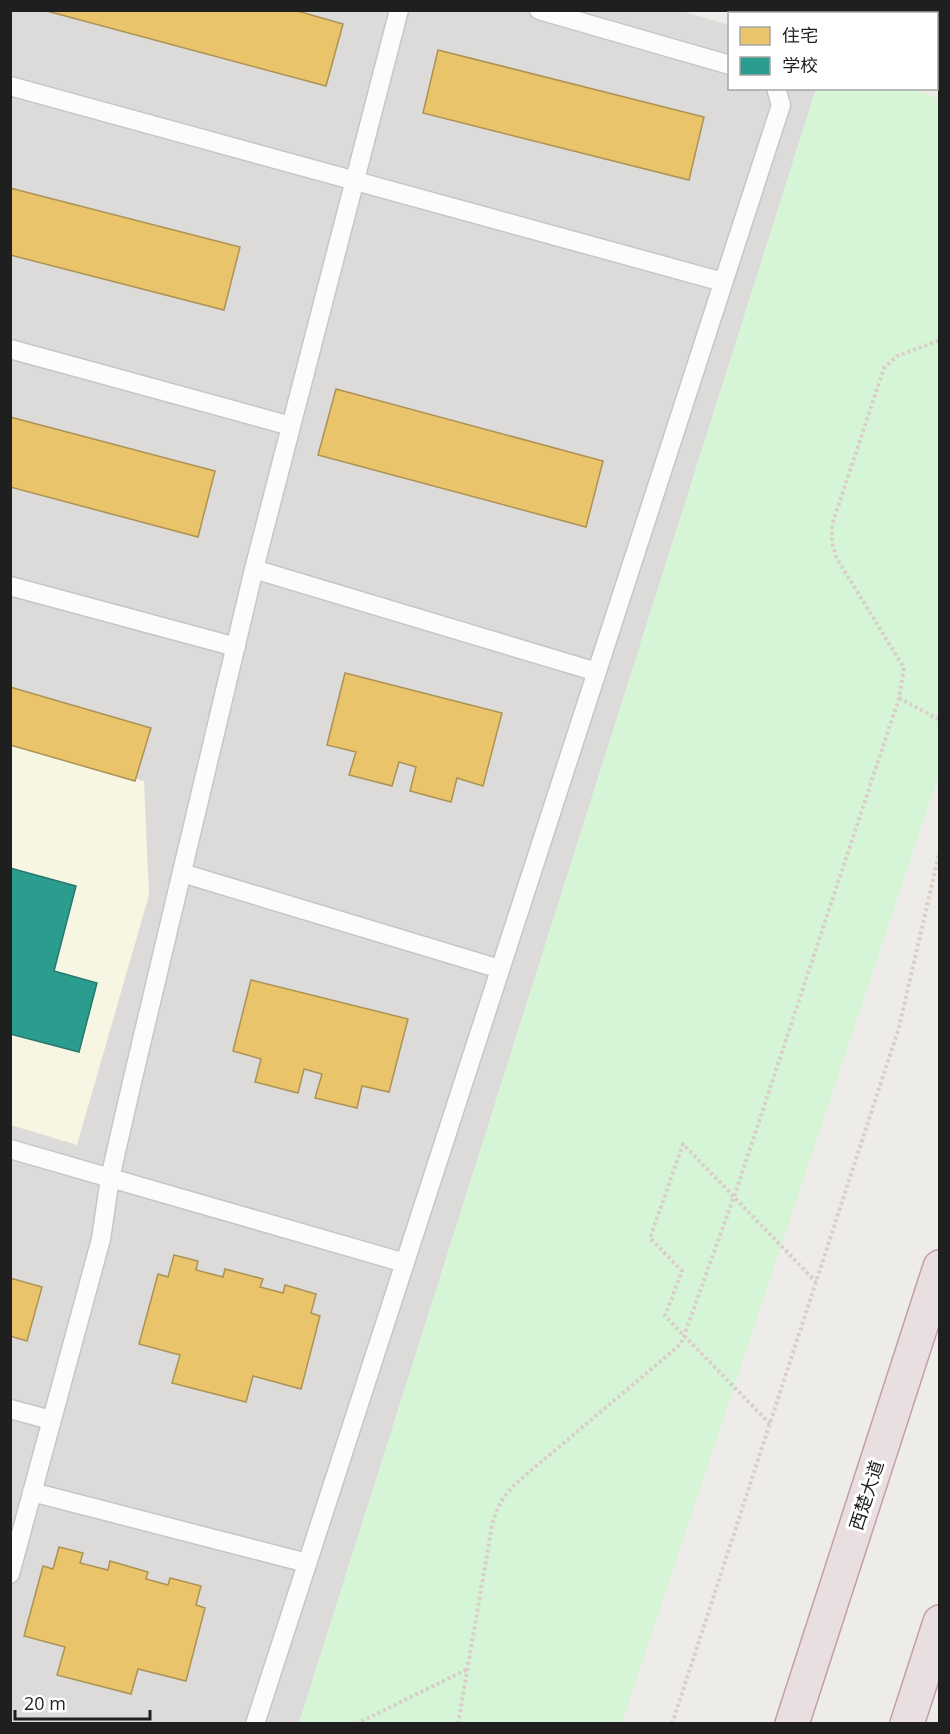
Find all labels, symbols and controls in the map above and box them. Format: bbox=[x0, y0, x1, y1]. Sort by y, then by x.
legend bbox=[728, 12, 938, 90]
text: 住宅 bbox=[782, 23, 818, 47]
text: 学校 bbox=[782, 53, 818, 77]
street label: 西楚大道 bbox=[843, 1457, 889, 1533]
scale bar bbox=[15, 1683, 150, 1721]
text: 20 m bbox=[24, 1691, 66, 1715]

